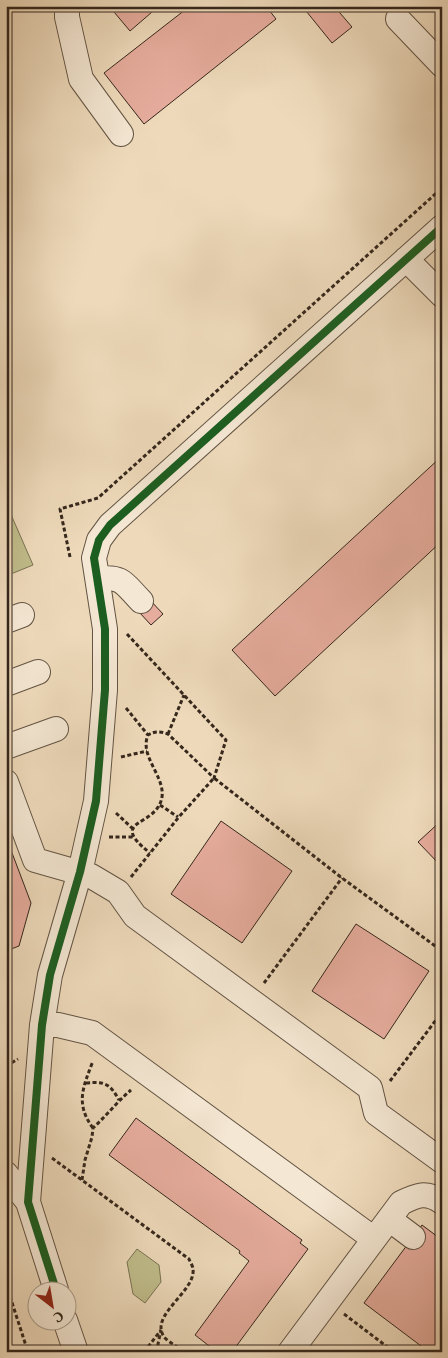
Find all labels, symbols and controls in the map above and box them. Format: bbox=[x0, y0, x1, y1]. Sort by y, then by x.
north arrow bbox=[28, 1280, 78, 1330]
text: С bbox=[49, 1305, 67, 1326]

